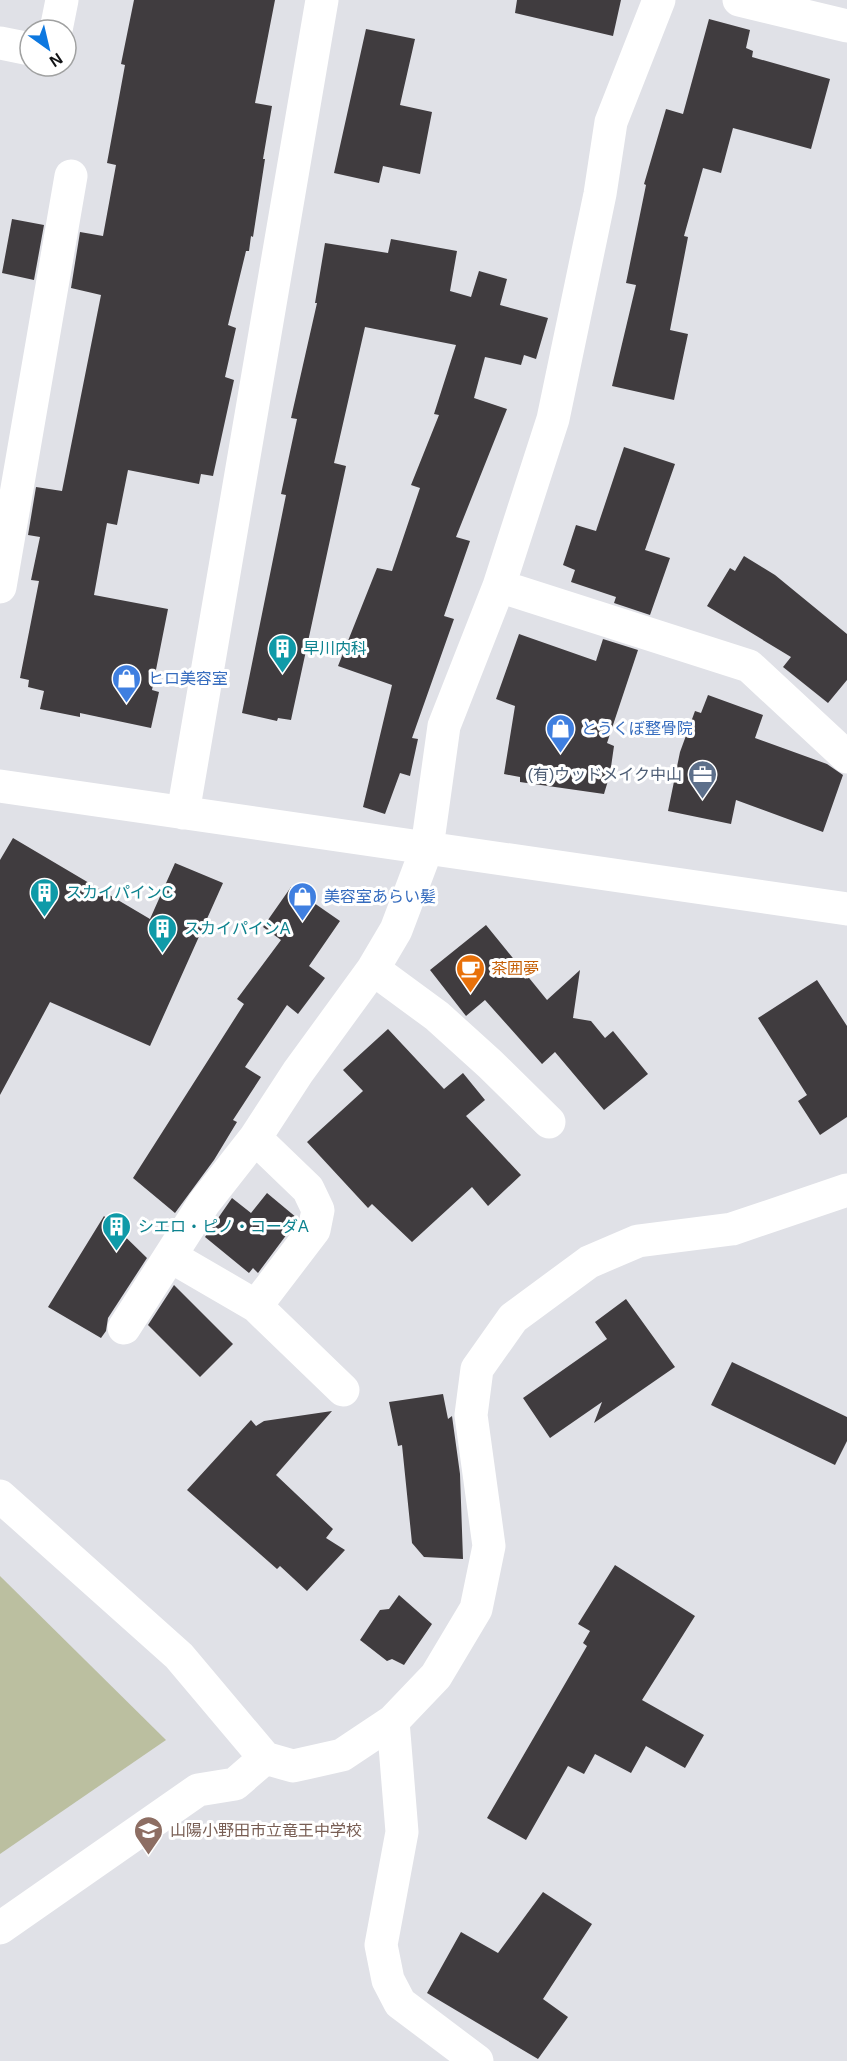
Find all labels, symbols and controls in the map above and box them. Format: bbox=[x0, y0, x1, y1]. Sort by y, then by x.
north arrow bbox=[18, 18, 78, 78]
text: N bbox=[47, 50, 66, 70]
building icon: 早川内科 bbox=[266, 632, 298, 674]
place label: 早川内科 bbox=[303, 640, 367, 657]
shop icon: ヒロ美容室 bbox=[111, 662, 143, 704]
place label: ヒロ美容室 bbox=[148, 670, 228, 687]
shop icon: とうくぼ整骨院 bbox=[544, 712, 576, 754]
place label: とうくぼ整骨院 bbox=[581, 720, 693, 737]
office icon: (有)ウッドメイク中山 bbox=[687, 758, 719, 800]
place label: (有)ウッドメイク中山 bbox=[528, 766, 682, 783]
building icon: スカイパインC bbox=[29, 876, 61, 918]
shop icon: 美容室あらい髪 bbox=[287, 880, 319, 922]
place label: スカイパインC bbox=[66, 884, 173, 901]
place label: 美容室あらい髪 bbox=[324, 888, 436, 905]
building icon: スカイパインA bbox=[147, 912, 179, 954]
place label: スカイパインA bbox=[184, 920, 291, 937]
cafe icon: 茶囲夢 bbox=[454, 952, 486, 994]
place label: 茶囲夢 bbox=[491, 960, 539, 977]
building icon: シエロ・ピノ・コーダA bbox=[101, 1210, 133, 1252]
place label: シエロ・ピノ・コーダA bbox=[138, 1218, 309, 1235]
school or university icon: 山陽小野田市立竜王中学校 bbox=[133, 1814, 165, 1856]
place label: 山陽小野田市立竜王中学校 bbox=[170, 1822, 362, 1839]

